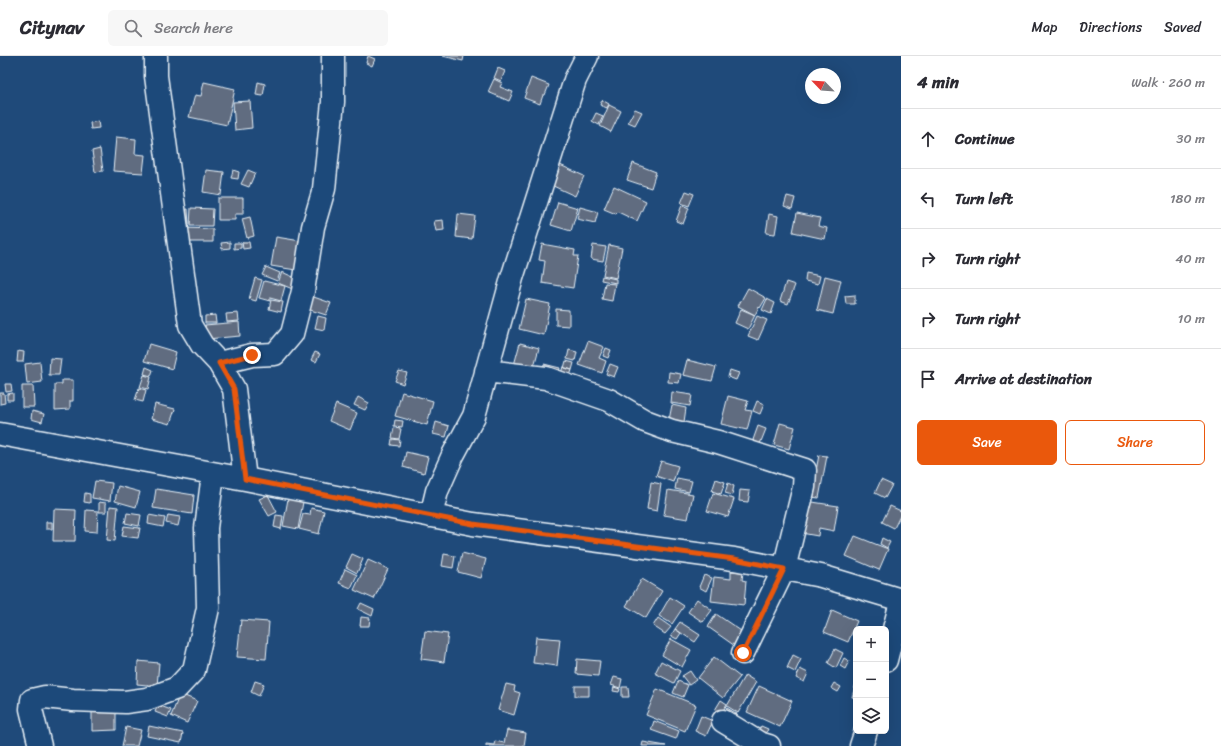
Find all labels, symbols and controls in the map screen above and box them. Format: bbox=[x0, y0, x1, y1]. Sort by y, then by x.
search box bbox=[108, 10, 388, 46]
text: Citynav bbox=[20, 11, 84, 44]
text: Search here bbox=[154, 15, 233, 41]
text: Map bbox=[1031, 15, 1057, 40]
text: Directions bbox=[1079, 15, 1142, 40]
text: Saved bbox=[1164, 15, 1201, 40]
icon: search bbox=[122, 17, 144, 39]
text: 4 min bbox=[917, 67, 959, 97]
north arrow bbox=[805, 68, 841, 104]
text: Walk · 260 m bbox=[1131, 71, 1205, 94]
text: Continue bbox=[955, 126, 1015, 152]
text: 30 m bbox=[1176, 127, 1205, 150]
icon: ahead bbox=[917, 128, 939, 150]
text: Turn left bbox=[955, 186, 1013, 212]
text: 180 m bbox=[1170, 187, 1205, 210]
icon: left bbox=[917, 188, 939, 210]
text: Turn right bbox=[955, 246, 1020, 272]
text: 40 m bbox=[1175, 247, 1205, 270]
icon: right bbox=[917, 248, 939, 270]
text: Turn right bbox=[955, 306, 1020, 332]
text: 10 m bbox=[1178, 307, 1205, 330]
icon: right bbox=[917, 308, 939, 330]
route end bbox=[243, 346, 261, 364]
text: Arrive at destination bbox=[955, 366, 1092, 392]
icon: arrive bbox=[917, 368, 939, 390]
button: Save bbox=[917, 420, 1057, 465]
button: Share bbox=[1065, 420, 1205, 465]
map controls bbox=[853, 626, 889, 734]
button: + bbox=[853, 626, 889, 662]
route start bbox=[734, 644, 752, 662]
button: − bbox=[853, 662, 889, 698]
button: layers bbox=[853, 698, 889, 734]

